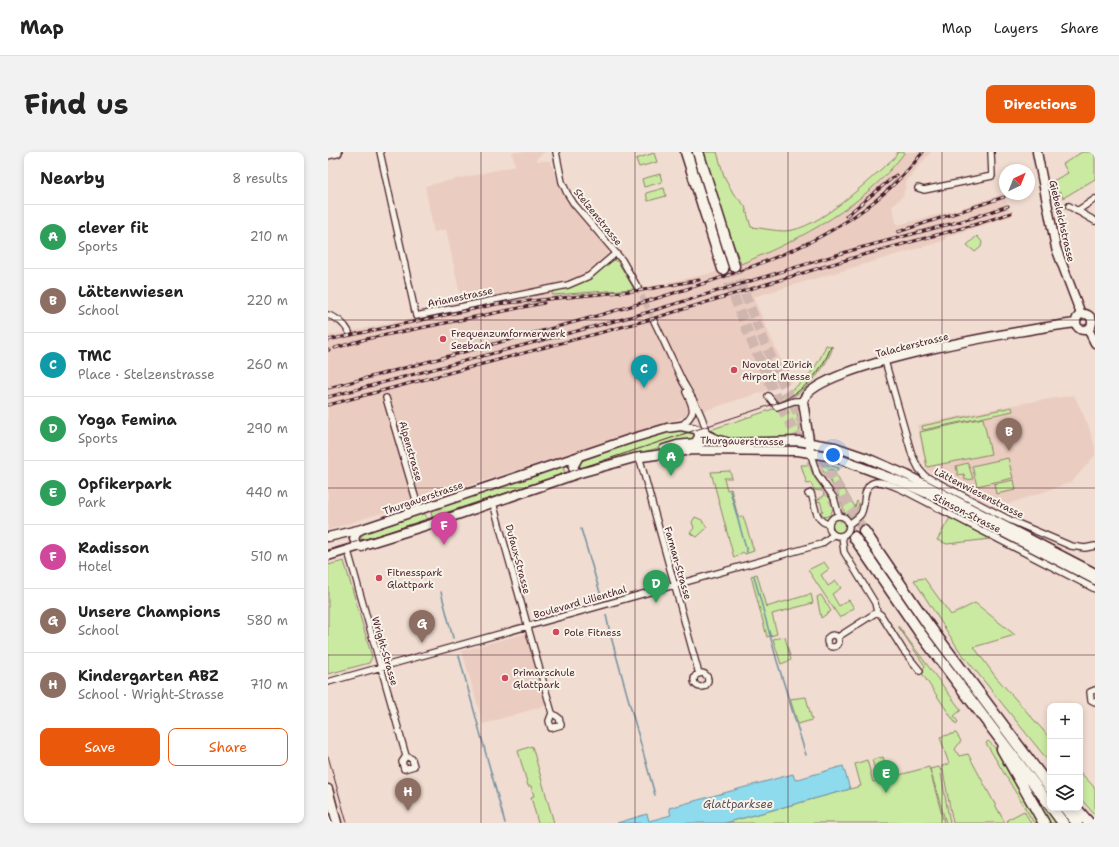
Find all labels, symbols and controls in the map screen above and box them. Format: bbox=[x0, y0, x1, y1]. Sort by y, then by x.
text: Map bbox=[20, 15, 64, 40]
text: Map bbox=[942, 19, 972, 37]
text: Layers bbox=[994, 19, 1038, 37]
text: Share bbox=[1060, 19, 1099, 37]
text: Find us bbox=[24, 85, 129, 123]
button: Directions bbox=[986, 85, 1095, 123]
north arrow bbox=[999, 164, 1035, 200]
text: Nearby bbox=[40, 167, 105, 189]
text: 8 results bbox=[232, 170, 288, 187]
street label: Giebeleichstrasse bbox=[1046, 179, 1078, 264]
street label: Stelzenstrasse bbox=[571, 186, 625, 249]
text: clever fit bbox=[78, 218, 148, 238]
text: A bbox=[48, 228, 58, 245]
text: 210 m bbox=[250, 228, 288, 245]
text: Sports bbox=[78, 238, 118, 255]
text: Lättenwiesen bbox=[78, 282, 183, 302]
street label: Arianestrasse bbox=[426, 284, 494, 310]
text: B bbox=[49, 292, 57, 309]
text: 220 m bbox=[246, 292, 288, 309]
text: School bbox=[78, 302, 119, 319]
place label: Frequenzumformerwerk Seebach bbox=[451, 327, 566, 352]
street label: Talackerstrasse bbox=[874, 330, 950, 360]
marker: Frequenzumformerwerk Seebach bbox=[438, 334, 448, 344]
text: TMC bbox=[78, 346, 112, 366]
pin: C bbox=[631, 355, 657, 388]
text: C bbox=[49, 356, 57, 373]
text: 260 m bbox=[246, 356, 288, 373]
place label: Novotel Zürich Airport Messe bbox=[742, 358, 813, 383]
marker: Novotel Zürich Airport Messe bbox=[729, 365, 739, 375]
text: Place · Stelzenstrasse bbox=[78, 366, 215, 383]
text: Yoga Femina bbox=[78, 410, 177, 430]
pin: B bbox=[996, 418, 1022, 451]
street label: Alpenstrasse bbox=[396, 419, 426, 483]
text: D bbox=[48, 420, 58, 437]
text: 290 m bbox=[246, 420, 288, 437]
text: Sports bbox=[78, 430, 118, 447]
street label: Thurgauerstrasse bbox=[700, 434, 784, 448]
pin: A bbox=[658, 443, 684, 476]
your location bbox=[823, 445, 843, 465]
street label: Lättenwiesenstrasse bbox=[932, 465, 1026, 521]
text: Opfikerpark bbox=[78, 474, 172, 494]
street label: Thurgauerstrasse bbox=[381, 478, 465, 518]
text: E bbox=[49, 484, 57, 501]
text: 440 m bbox=[246, 484, 288, 501]
street label: Stinson-Strasse bbox=[931, 490, 1003, 536]
text: Park bbox=[78, 494, 106, 511]
pin: F bbox=[431, 512, 457, 545]
street label: Dufaux-Strasse bbox=[502, 523, 534, 595]
street label: Farman-Strasse bbox=[661, 525, 695, 601]
text: Radisson bbox=[78, 538, 149, 558]
text: F bbox=[49, 548, 57, 565]
text: 510 m bbox=[251, 548, 288, 565]
text: Hotel bbox=[78, 558, 112, 575]
place label: Fitnesspark Glattpark bbox=[387, 566, 443, 591]
pin: D bbox=[643, 570, 669, 603]
marker: Fitnesspark Glattpark bbox=[374, 573, 384, 583]
street label: Boulevard Lilienthal bbox=[532, 582, 628, 622]
text: Unsere Champions bbox=[78, 602, 221, 622]
pin: G bbox=[409, 610, 435, 643]
text: G bbox=[48, 612, 58, 629]
text: 580 m bbox=[247, 612, 288, 629]
street label: Wright-Strasse bbox=[369, 615, 401, 687]
text: School bbox=[78, 622, 119, 639]
place label: Pole Fitness bbox=[564, 626, 621, 639]
marker: Pole Fitness bbox=[551, 627, 561, 637]
text: Kindergarten ABZ bbox=[78, 666, 219, 686]
place label: Primarschule Glattpark bbox=[513, 666, 575, 691]
marker: Primarschule Glattpark bbox=[500, 673, 510, 683]
text: H bbox=[48, 676, 58, 693]
text: 710 m bbox=[250, 676, 288, 693]
text: School · Wright-Strasse bbox=[78, 686, 224, 703]
map controls bbox=[1047, 703, 1083, 811]
button: + bbox=[1047, 703, 1083, 739]
button: Save bbox=[40, 728, 160, 766]
button: Share bbox=[168, 728, 288, 766]
button: − bbox=[1047, 739, 1083, 775]
pin: E bbox=[873, 760, 899, 793]
button: layers bbox=[1047, 775, 1083, 811]
pin: H bbox=[395, 778, 421, 811]
water label: Glattparksee bbox=[703, 797, 773, 812]

